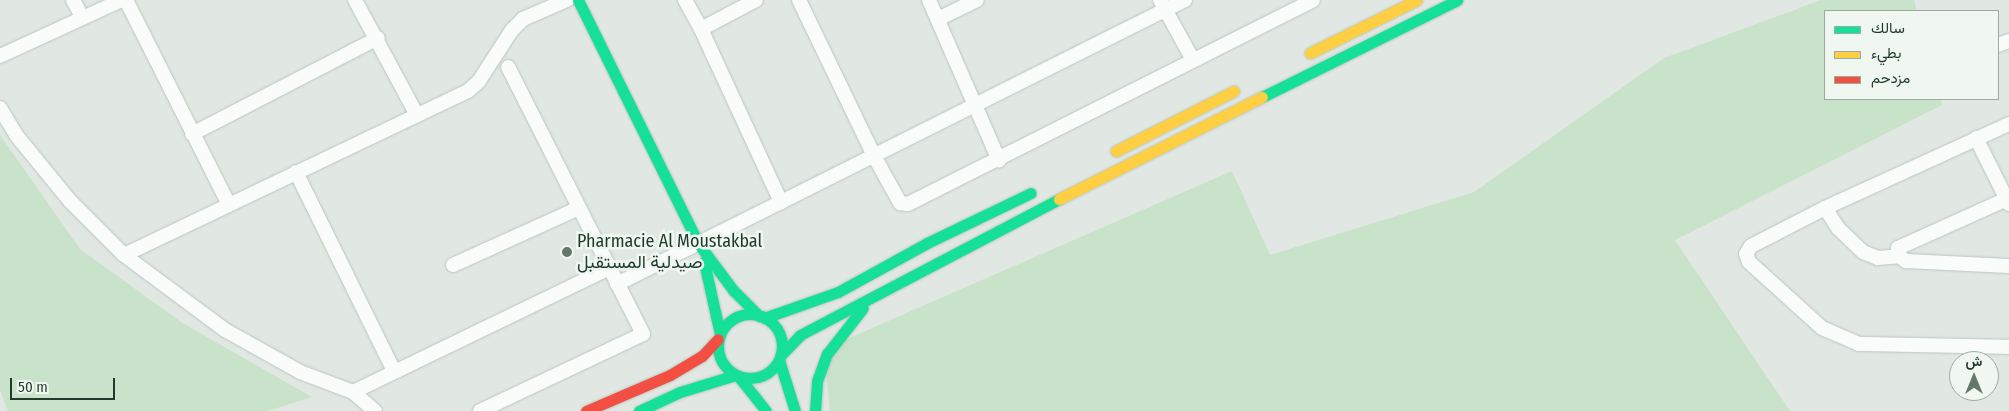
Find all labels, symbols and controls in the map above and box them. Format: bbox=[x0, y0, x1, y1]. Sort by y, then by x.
legend bbox=[1824, 10, 1999, 100]
text: سالك bbox=[1871, 19, 1905, 37]
text: بطيء bbox=[1871, 44, 1901, 62]
text: مزدحم bbox=[1871, 69, 1910, 87]
place label: Pharmacie Al Moustakbal صيدلية المستقبل bbox=[577, 231, 762, 274]
marker: Pharmacie Al Moustakbal صيدلية المستقبل bbox=[561, 246, 573, 258]
north arrow bbox=[1949, 351, 1999, 401]
text: ش bbox=[1966, 353, 1982, 370]
scale bar bbox=[12, 368, 118, 400]
text: 50 m bbox=[18, 378, 48, 396]

